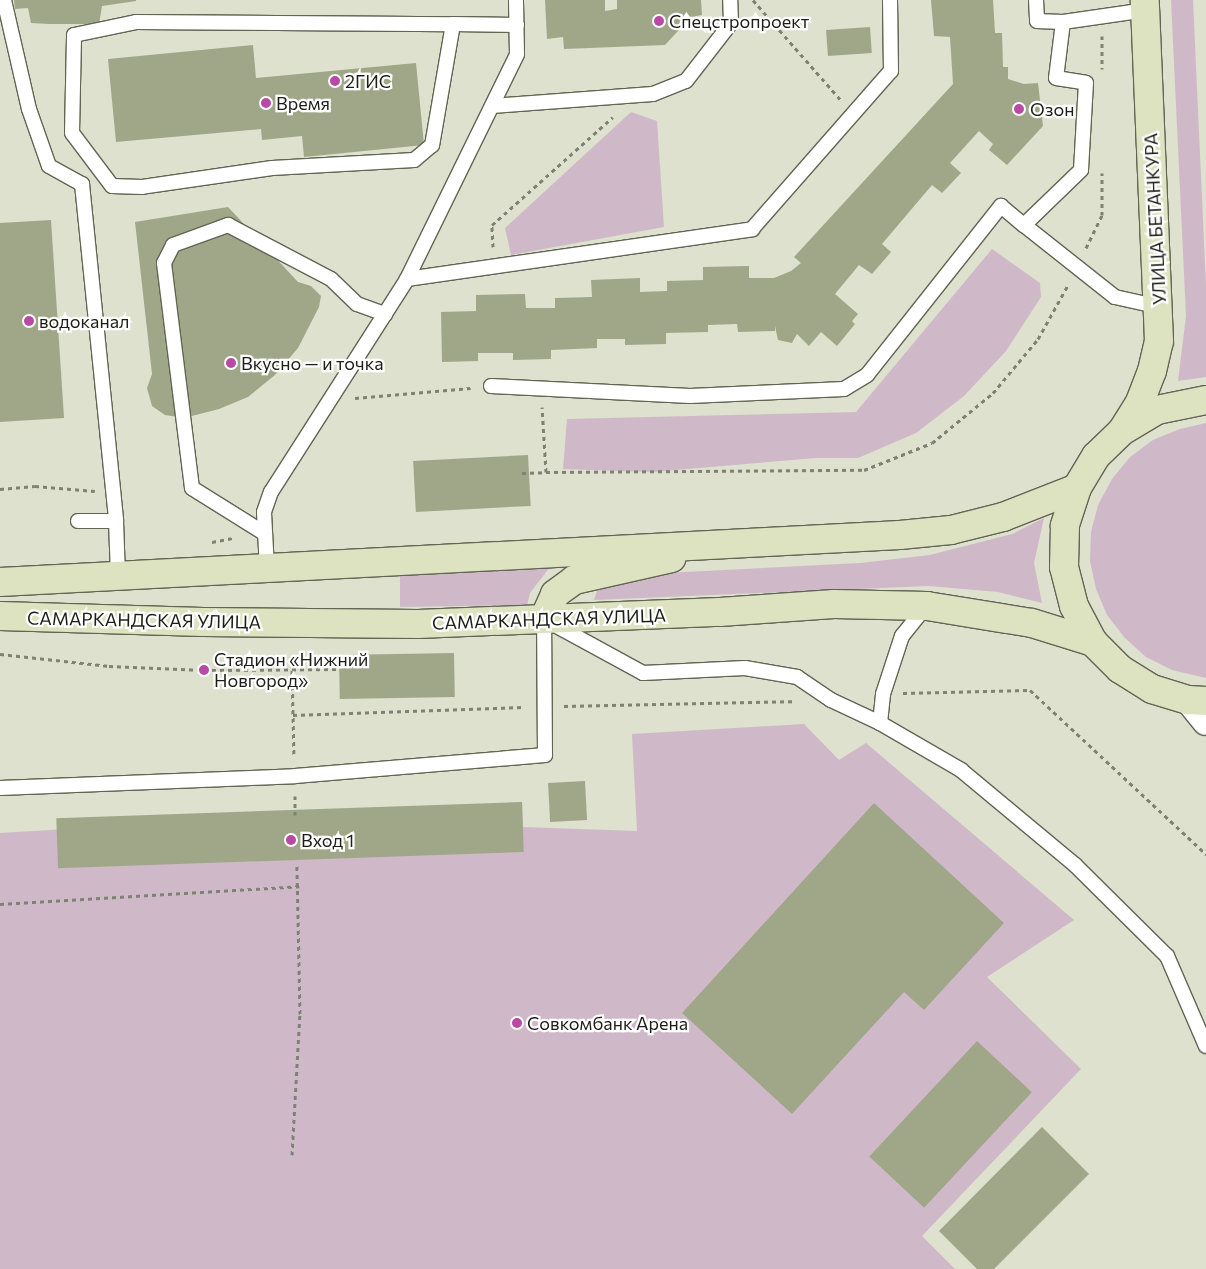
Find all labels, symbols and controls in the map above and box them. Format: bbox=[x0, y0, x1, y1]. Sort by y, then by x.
place label: Спецстропроект bbox=[669, 10, 809, 32]
marker: Спецстропроект bbox=[653, 15, 665, 27]
place label: 2ГИС bbox=[345, 70, 391, 92]
marker: 2ГИС bbox=[329, 75, 341, 87]
place label: Время bbox=[276, 92, 330, 114]
marker: Время bbox=[260, 97, 272, 109]
place label: Озон bbox=[1030, 98, 1074, 120]
marker: Озон bbox=[1012, 102, 1026, 116]
street label: УЛИЦА БЕТАНКУРА bbox=[1140, 133, 1170, 305]
place label: водоканал bbox=[39, 310, 129, 332]
marker: водоканал bbox=[23, 315, 35, 327]
place label: Вкусно — и точка bbox=[241, 352, 384, 374]
marker: Вкусно — и точка bbox=[225, 357, 237, 369]
street label: САМАРКАНДСКАЯ УЛИЦА bbox=[432, 604, 666, 634]
street label: САМАРКАНДСКАЯ УЛИЦА bbox=[27, 607, 261, 633]
place label: Стадион «Нижний Новгород» bbox=[214, 649, 368, 692]
marker: Стадион «Нижний Новгород» bbox=[198, 664, 210, 676]
place label: Вход 1 bbox=[301, 829, 354, 851]
marker: Вход 1 bbox=[285, 834, 297, 846]
place label: Совкомбанк Арена bbox=[527, 1012, 688, 1034]
marker: Совкомбанк Арена bbox=[511, 1017, 523, 1029]

